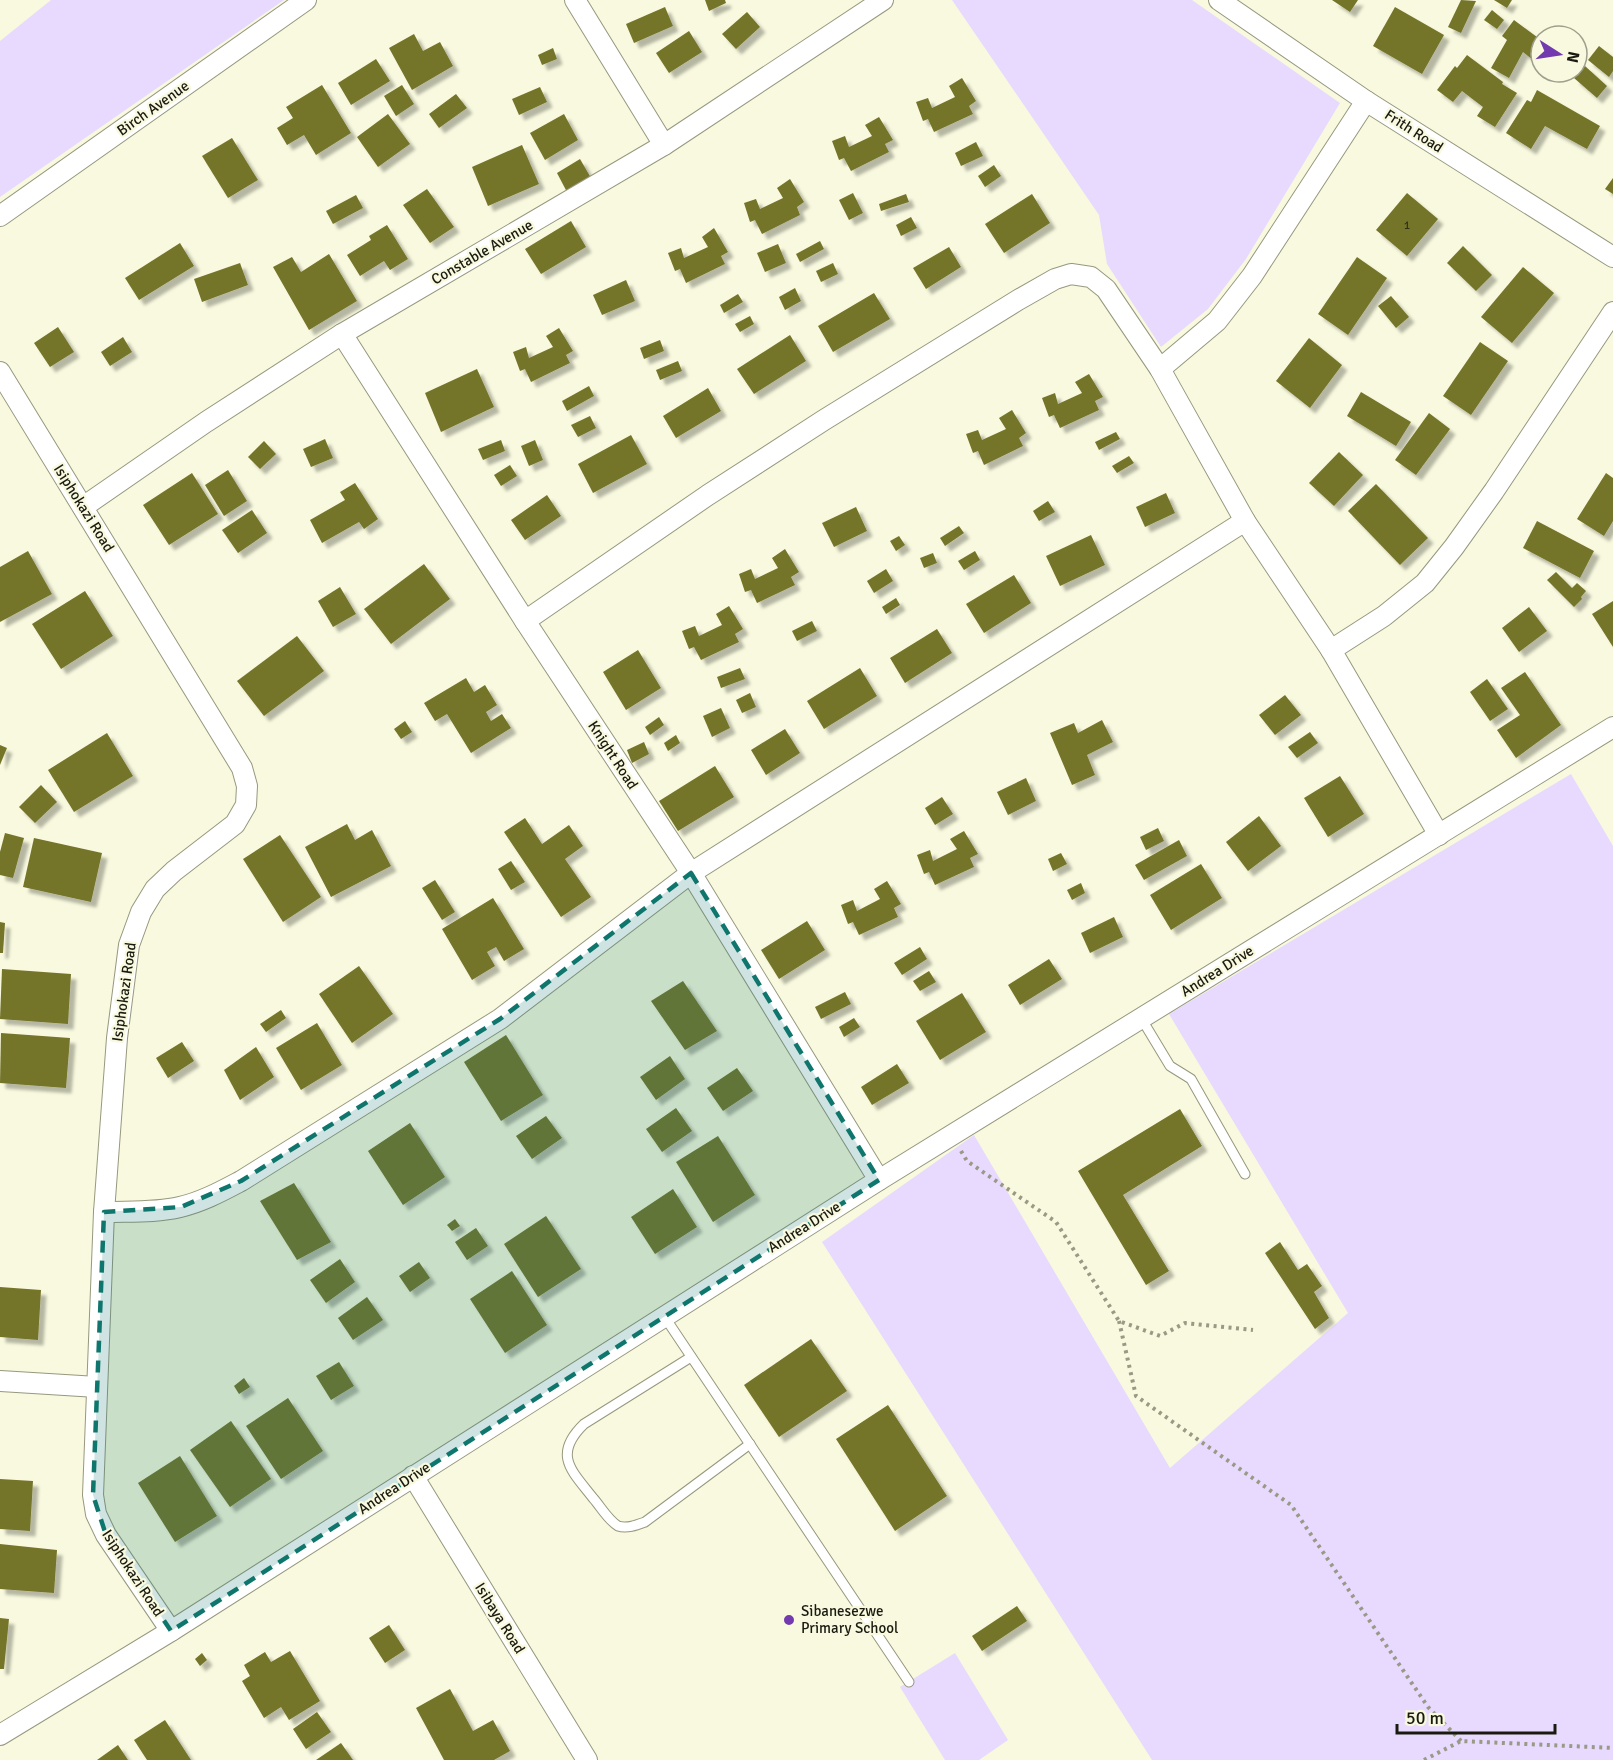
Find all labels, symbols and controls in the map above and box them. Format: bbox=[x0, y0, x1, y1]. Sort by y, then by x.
north arrow bbox=[1529, 24, 1589, 84]
text: N bbox=[1562, 49, 1584, 64]
street label: Birch Avenue bbox=[113, 77, 193, 139]
street label: Frith Road bbox=[1381, 105, 1447, 157]
street label: Constable Avenue bbox=[428, 216, 536, 288]
house number: 1 bbox=[1404, 218, 1410, 233]
street label: Isiphokazi Road bbox=[50, 461, 118, 555]
street label: Knight Road bbox=[584, 717, 642, 793]
street label: Isiphokazi Road bbox=[108, 941, 140, 1043]
street label: Andrea Drive bbox=[1177, 942, 1257, 1000]
street label: Andrea Drive bbox=[764, 1198, 844, 1256]
street label: Andrea Drive bbox=[354, 1458, 434, 1518]
street label: Isiphokazi Road bbox=[98, 1526, 168, 1620]
street label: Isibaya Road bbox=[471, 1579, 529, 1657]
place label: Sibanesezwe Primary School bbox=[801, 1602, 898, 1637]
marker: Sibanesezwe Primary School bbox=[782, 1613, 796, 1627]
scale bar bbox=[1397, 1697, 1554, 1735]
text: 50 m bbox=[1406, 1707, 1444, 1729]

